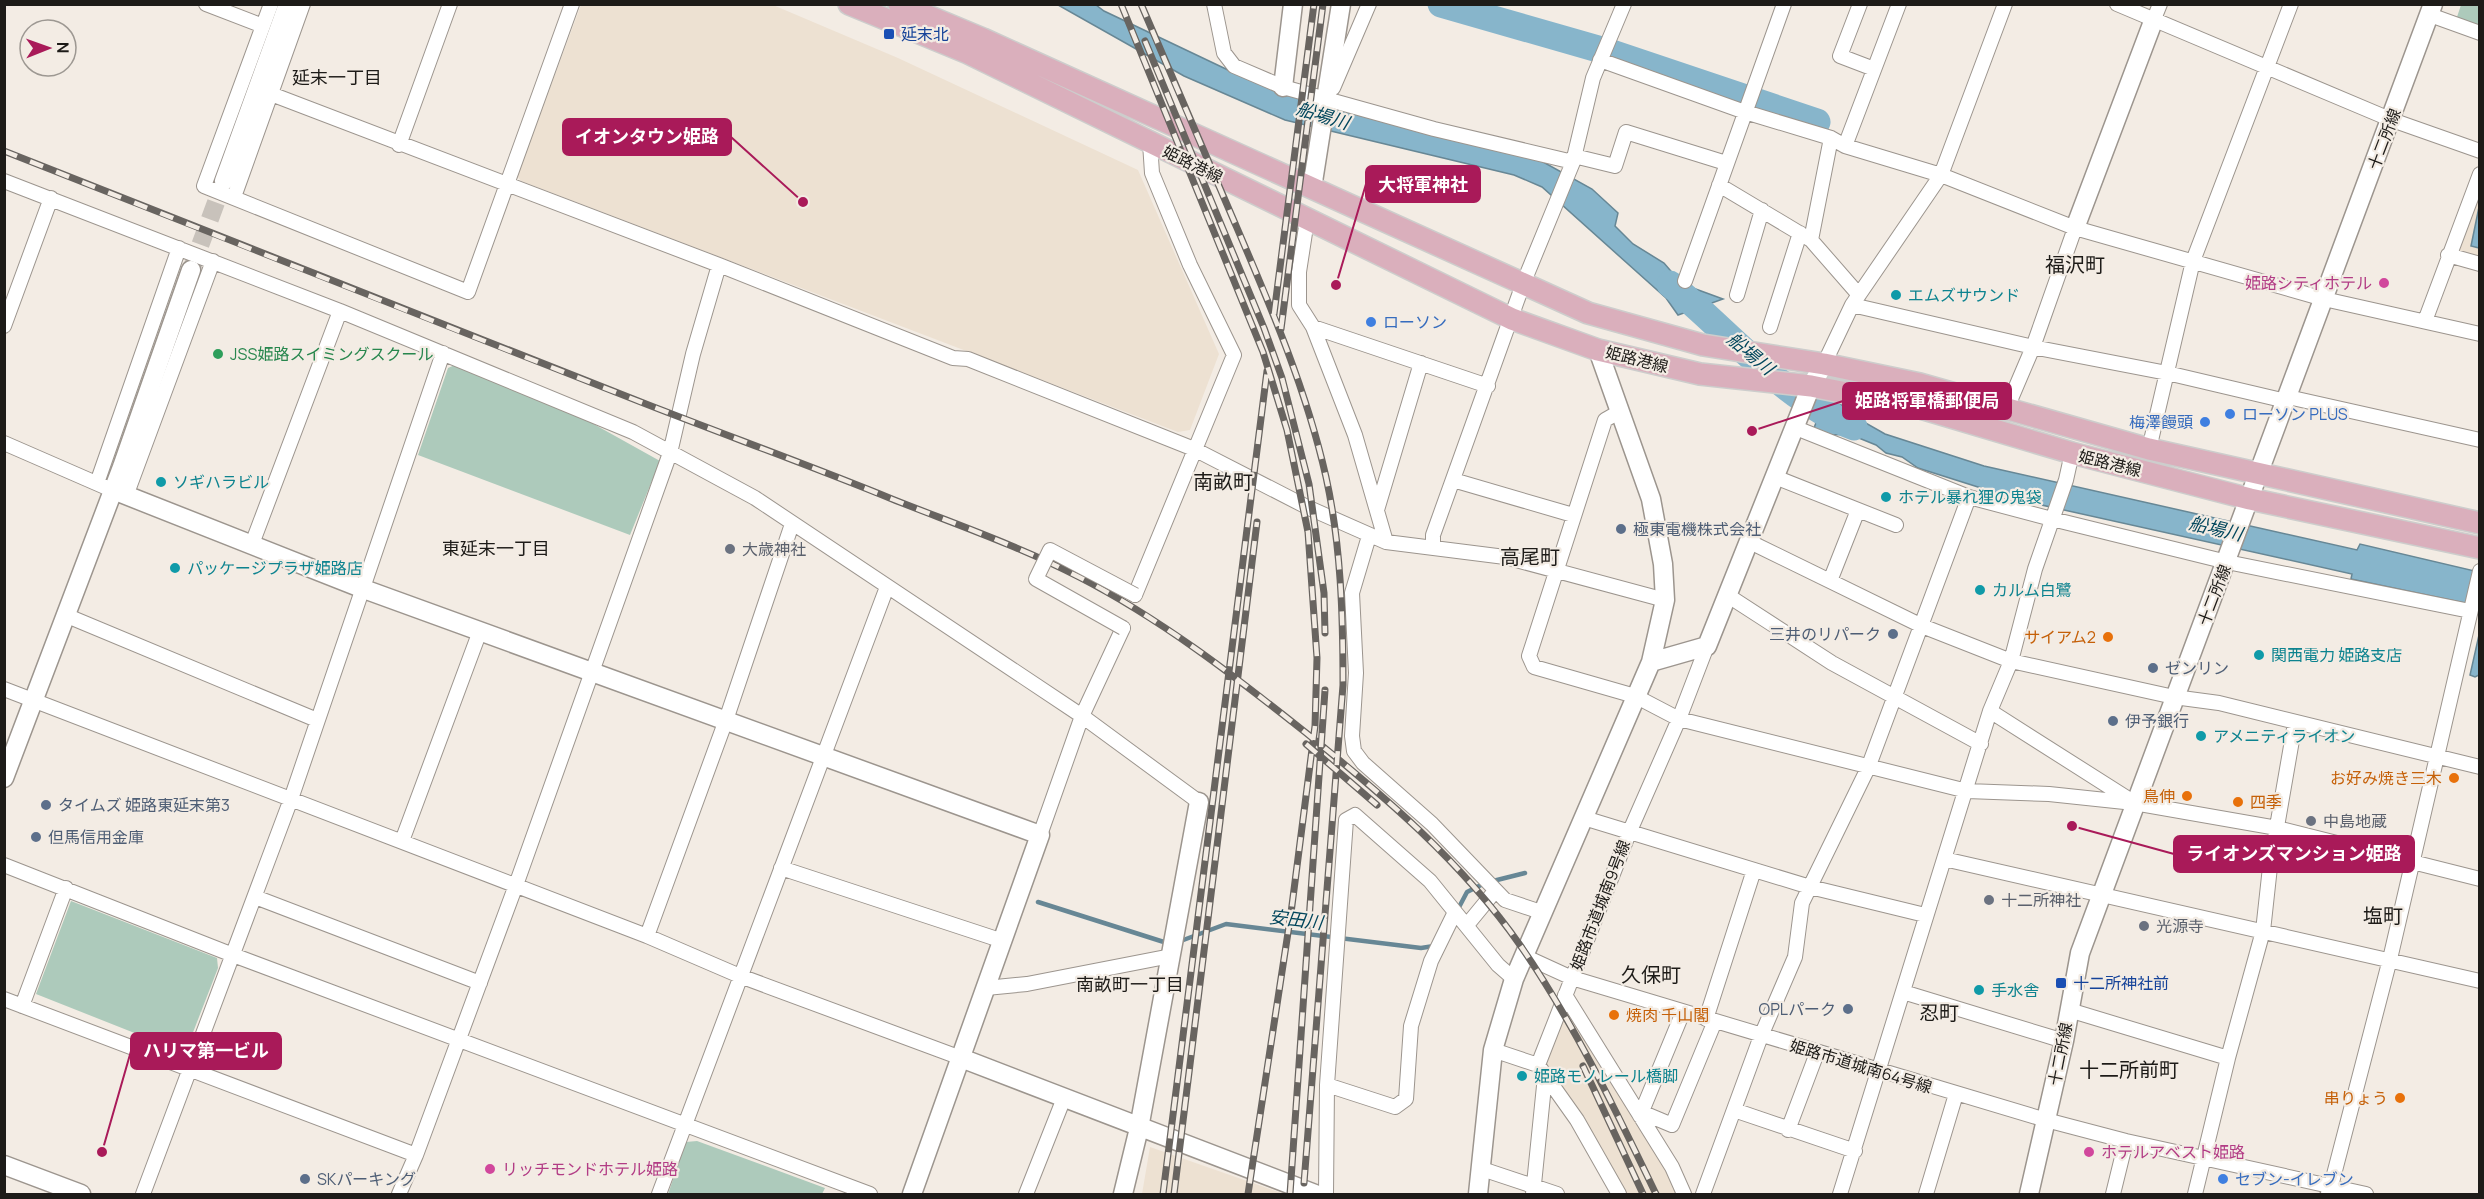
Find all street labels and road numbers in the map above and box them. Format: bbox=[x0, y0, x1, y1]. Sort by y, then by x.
street label: 十二所線 bbox=[2362, 105, 2406, 173]
street label: 姫路港線 bbox=[1159, 140, 1227, 188]
street label: 姫路港線 bbox=[1603, 341, 1671, 377]
street label: 姫路港線 bbox=[2076, 445, 2144, 481]
street label: 十二所線 bbox=[2192, 561, 2236, 629]
street label: 姫路市道城南9号線 bbox=[1565, 837, 1635, 973]
street label: 十二所線 bbox=[2043, 1020, 2077, 1088]
street label: 姫路市道城南64号線 bbox=[1787, 1034, 1935, 1098]

